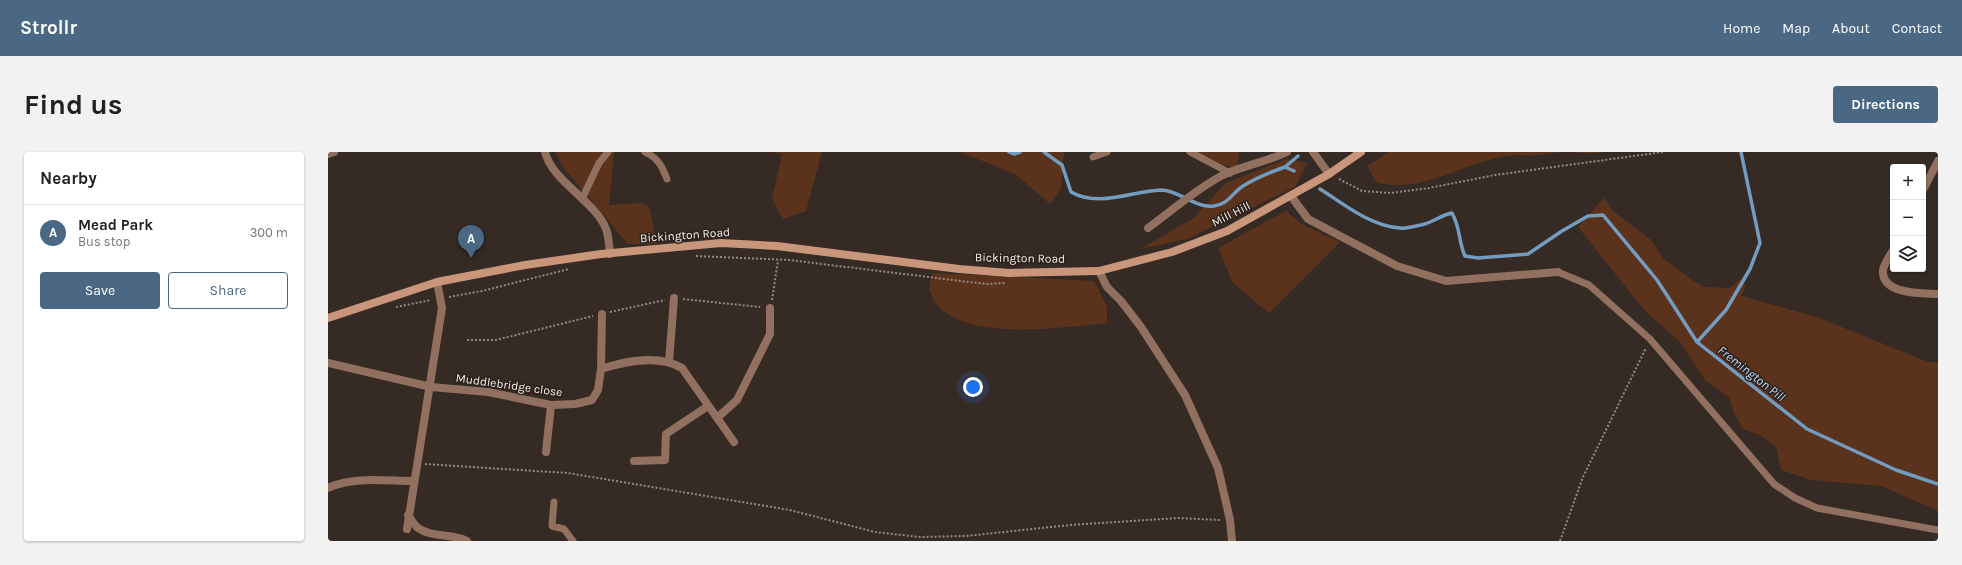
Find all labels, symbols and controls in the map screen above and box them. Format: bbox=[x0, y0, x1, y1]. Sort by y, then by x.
text: Strollr bbox=[20, 17, 77, 39]
text: Home bbox=[1723, 20, 1760, 37]
text: Map bbox=[1782, 20, 1810, 37]
text: About bbox=[1832, 20, 1870, 37]
text: Contact bbox=[1892, 20, 1942, 37]
button: Directions bbox=[1833, 86, 1938, 123]
text: Find us bbox=[24, 88, 123, 121]
map controls bbox=[1890, 164, 1926, 272]
button: + bbox=[1890, 164, 1926, 200]
text: Nearby bbox=[40, 168, 97, 188]
street label: Mill Hill bbox=[1209, 198, 1253, 230]
button: − bbox=[1890, 200, 1926, 236]
text: Mead Park bbox=[78, 216, 153, 234]
text: A bbox=[49, 225, 57, 240]
text: 300 m bbox=[250, 225, 288, 240]
pin: A bbox=[458, 225, 484, 258]
street label: Bickington Road bbox=[639, 225, 731, 245]
text: Bus stop bbox=[78, 234, 130, 249]
button: layers bbox=[1890, 236, 1926, 272]
street label: Bickington Road bbox=[975, 250, 1065, 266]
button: Save bbox=[40, 272, 160, 309]
button: Share bbox=[168, 272, 288, 309]
water label: Fremington Pill bbox=[1715, 342, 1789, 405]
street label: Muddlebridge close bbox=[455, 371, 563, 399]
your location bbox=[963, 377, 983, 397]

